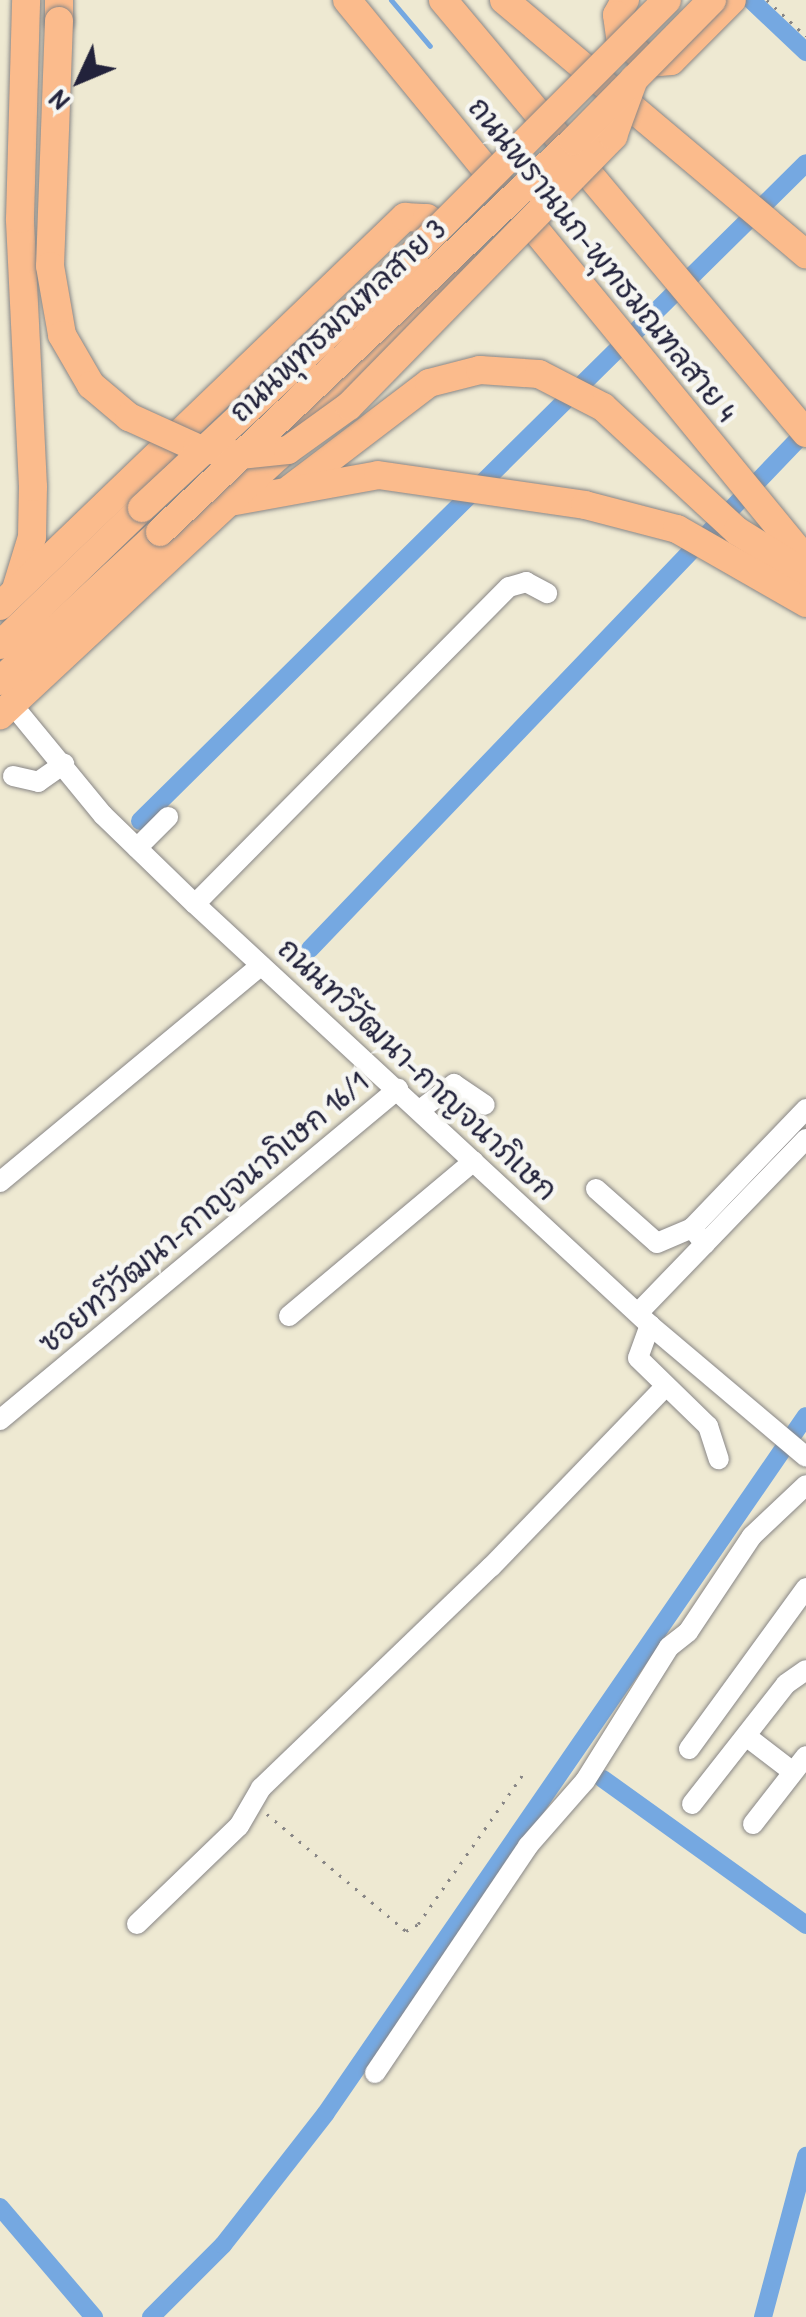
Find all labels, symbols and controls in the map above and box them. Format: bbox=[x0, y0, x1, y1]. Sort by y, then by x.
north arrow bbox=[30, 30, 130, 130]
text: N bbox=[40, 82, 77, 119]
street label: ถนนพรานนก-พุทธมณฑลสาย 4 bbox=[461, 90, 745, 428]
street label: ถนนพุทธมณฑลสาย 3 bbox=[222, 211, 452, 429]
street label: ถนนทวีวัฒนา-กาญจนาภิเษก bbox=[271, 930, 565, 1208]
street label: ซอยทวีวัฒนา-กาญจนาภิเษก 16/1 bbox=[31, 1064, 375, 1360]

